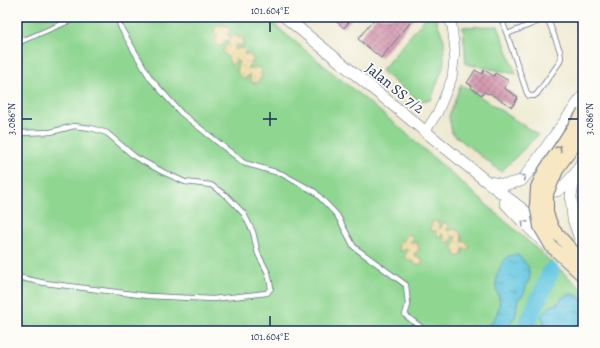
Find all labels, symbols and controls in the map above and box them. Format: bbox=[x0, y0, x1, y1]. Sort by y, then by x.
text: 101.604°E bbox=[251, 4, 289, 17]
street label: Jalan SS 7/2 bbox=[361, 58, 429, 118]
text: 3.086°N bbox=[5, 103, 18, 135]
text: 3.086°N bbox=[583, 103, 596, 135]
one-way arrow bbox=[554, 145, 562, 152]
one-way arrow bbox=[518, 175, 525, 182]
one-way arrow bbox=[522, 220, 529, 228]
text: 101.604°E bbox=[251, 330, 289, 343]

